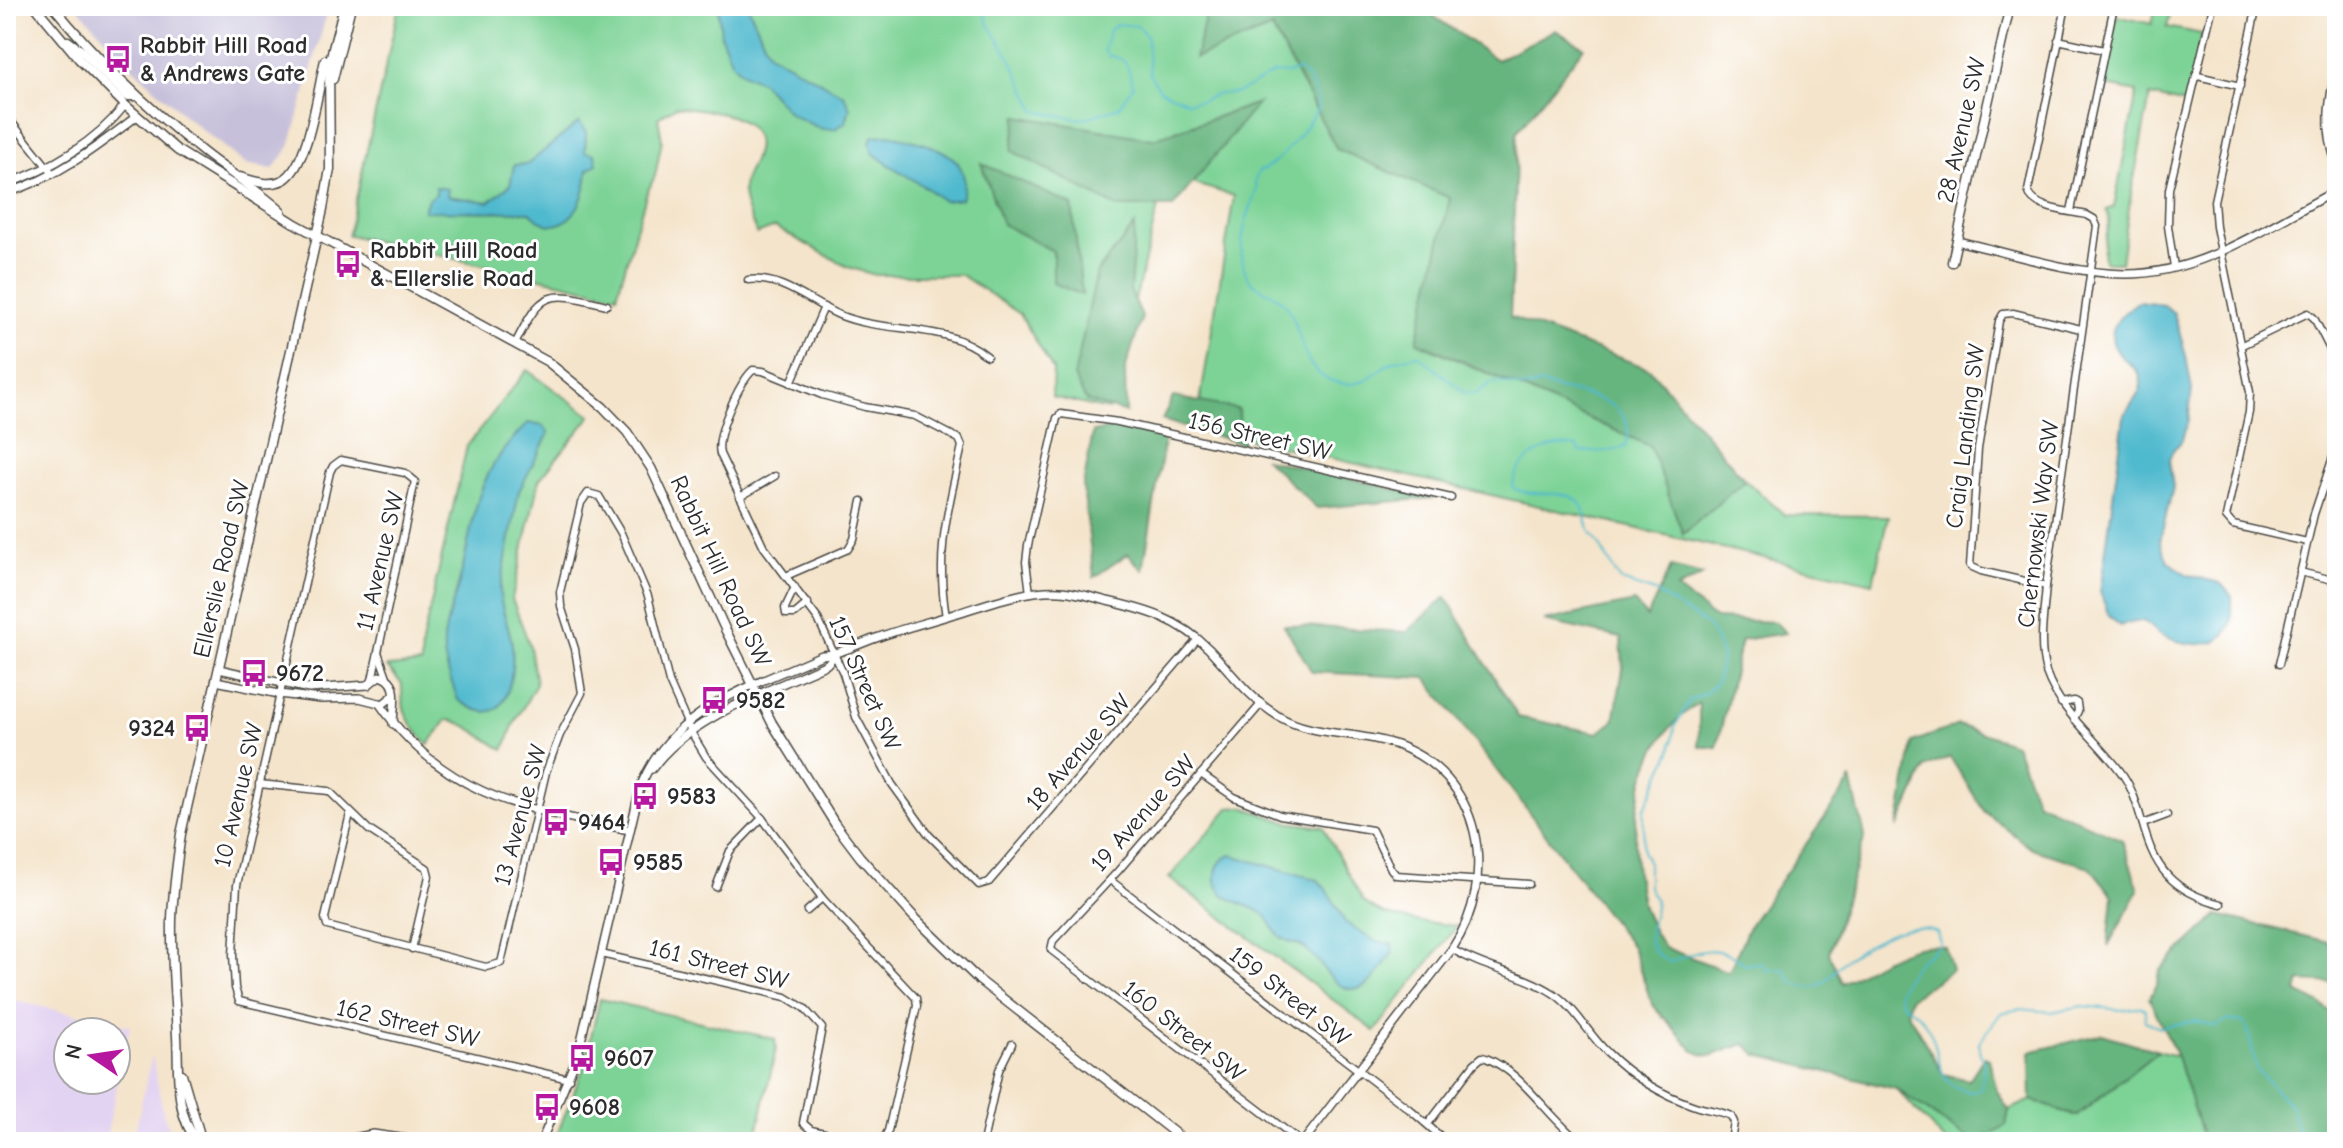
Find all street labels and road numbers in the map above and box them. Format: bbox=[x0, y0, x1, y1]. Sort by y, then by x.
street label: 28 Avenue SW bbox=[1931, 55, 1991, 205]
street label: Craig Landing SW bbox=[1940, 342, 1990, 530]
street label: 156 Street SW bbox=[1186, 406, 1334, 466]
street label: Chernowski Way SW bbox=[2011, 419, 2065, 629]
street label: Rabbit Hill Road SW bbox=[664, 471, 778, 671]
street label: Ellerslie Road SW bbox=[187, 477, 255, 660]
street label: 11 Avenue SW bbox=[350, 488, 410, 633]
street label: 157 Street SW bbox=[823, 612, 907, 755]
street label: 18 Avenue SW bbox=[1020, 688, 1136, 816]
street label: 10 Avenue SW bbox=[208, 720, 268, 870]
street label: 13 Avenue SW bbox=[488, 741, 552, 889]
street label: 19 Avenue SW bbox=[1085, 749, 1201, 877]
street label: 161 Street SW bbox=[647, 933, 792, 995]
street label: 159 Street SW bbox=[1224, 940, 1356, 1052]
street label: 160 Street SW bbox=[1117, 975, 1251, 1087]
street label: 162 Street SW bbox=[334, 993, 482, 1053]

